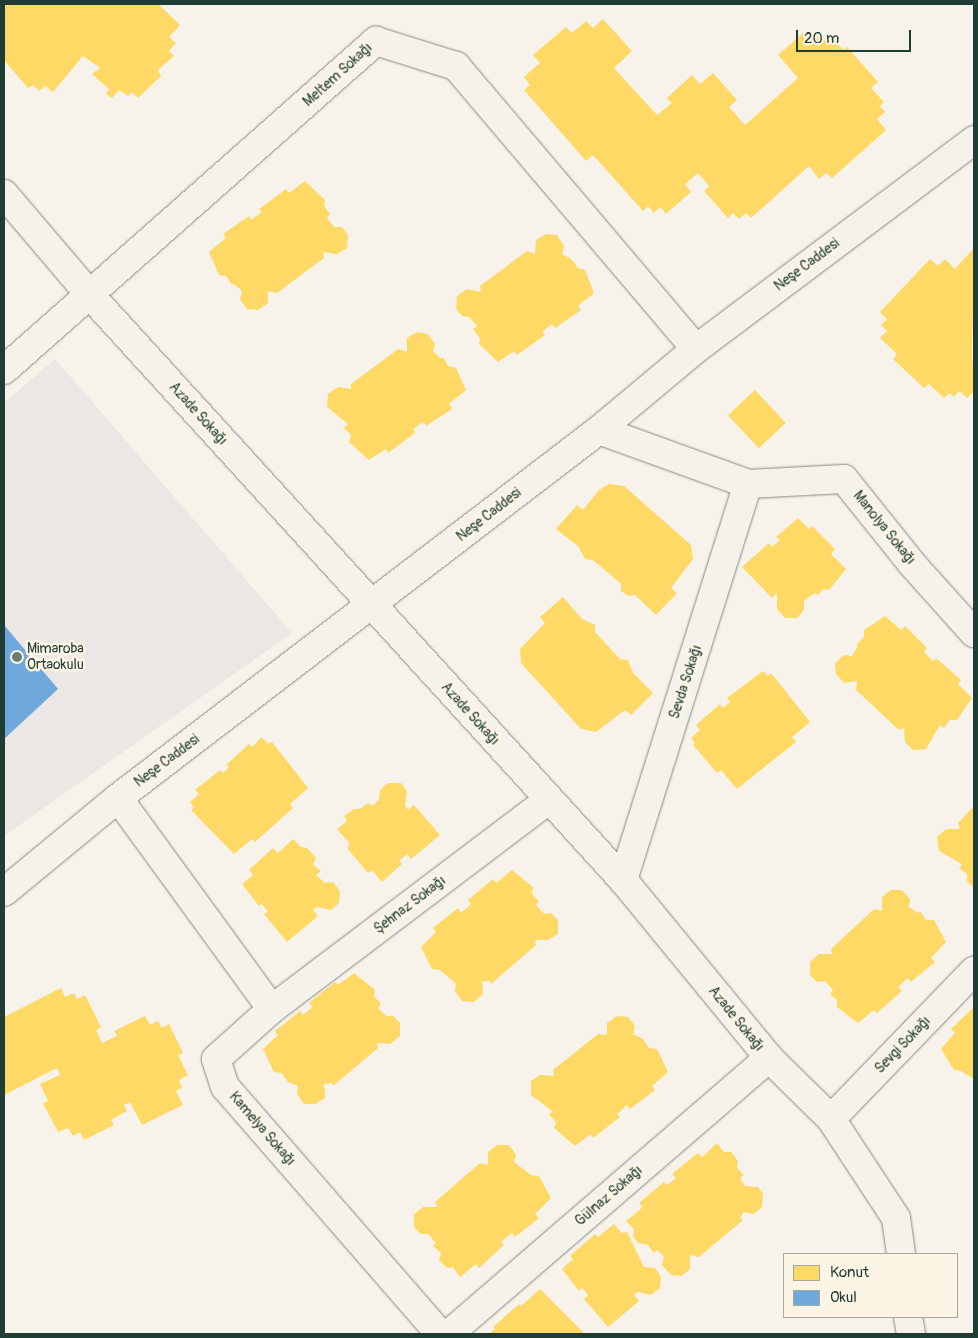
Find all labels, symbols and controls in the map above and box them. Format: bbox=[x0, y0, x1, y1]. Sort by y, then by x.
scale bar bbox=[798, 20, 913, 52]
text: 20 m bbox=[804, 29, 839, 48]
street label: Meltem Sokağı bbox=[300, 40, 376, 110]
street label: Neşe Caddesi bbox=[771, 235, 843, 295]
street label: Azade Sokağı bbox=[165, 379, 231, 449]
street label: Neşe Caddesi bbox=[453, 485, 525, 545]
street label: Manolya Sokağı bbox=[849, 488, 919, 568]
place label: Mimaroba Ortaokulu bbox=[27, 641, 84, 674]
street label: Sevda Sokağı bbox=[666, 643, 706, 721]
marker: Mimaroba Ortaokulu bbox=[11, 651, 23, 663]
street label: Azade Sokağı bbox=[437, 679, 503, 749]
street label: Neşe Caddesi bbox=[131, 731, 203, 791]
street label: Şehnaz Sokağı bbox=[371, 873, 449, 937]
street label: Azade Sokağı bbox=[705, 983, 767, 1055]
street label: Sevgi Sokağı bbox=[872, 1013, 934, 1077]
street label: Kamelya Sokağı bbox=[225, 1089, 299, 1169]
street label: Gülnaz Sokağı bbox=[572, 1162, 646, 1230]
legend bbox=[783, 1253, 958, 1318]
text: Konut bbox=[830, 1263, 869, 1282]
text: Okul bbox=[830, 1288, 857, 1307]

